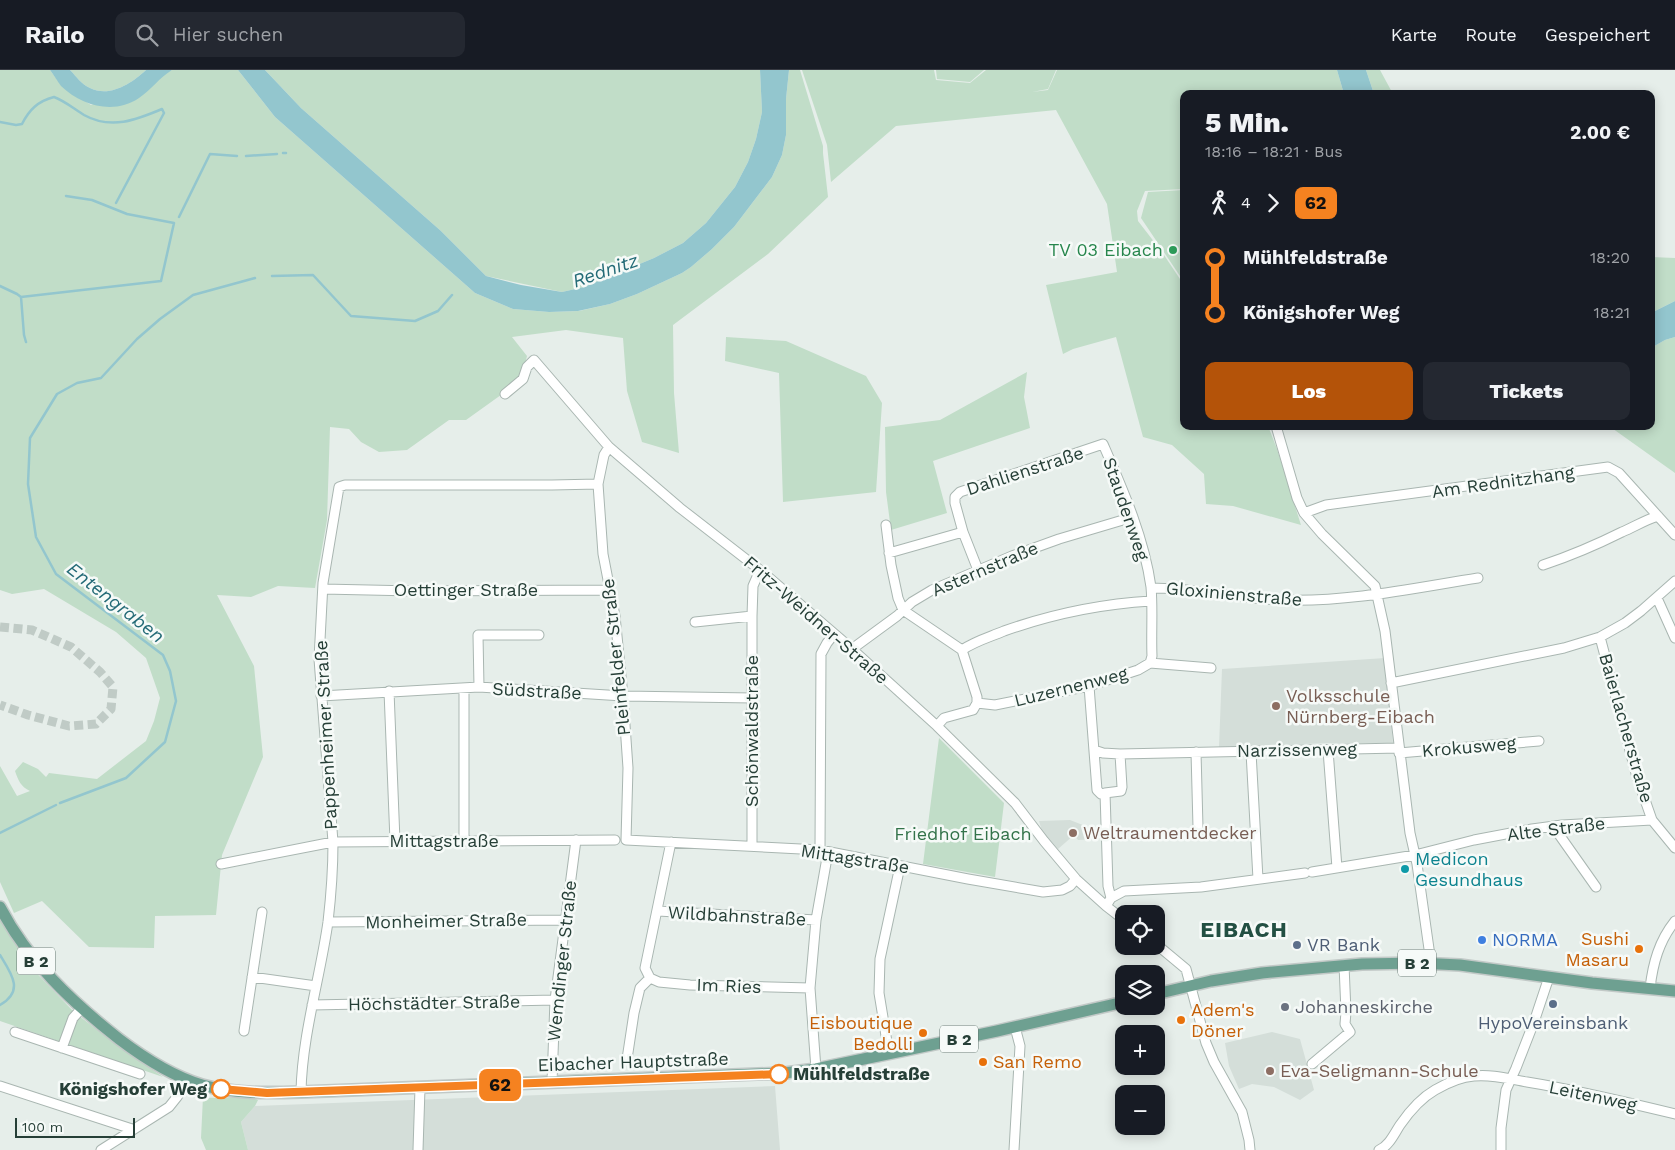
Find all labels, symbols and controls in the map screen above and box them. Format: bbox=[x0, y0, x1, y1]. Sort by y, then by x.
search box bbox=[115, 12, 465, 57]
text: Railo bbox=[25, 21, 85, 49]
icon: search bbox=[133, 21, 161, 49]
text: Hier suchen bbox=[173, 23, 283, 46]
text: Karte bbox=[1391, 24, 1437, 45]
text: Route bbox=[1465, 24, 1517, 45]
text: Gespeichert bbox=[1545, 24, 1650, 45]
text: 5 Min. bbox=[1205, 106, 1289, 139]
text: 2.00 € bbox=[1570, 121, 1630, 144]
text: 18:16 – 18:21 · Bus bbox=[1205, 142, 1343, 161]
icon: walk bbox=[1205, 189, 1233, 217]
icon: forward bbox=[1259, 189, 1287, 217]
text: 62 bbox=[1305, 192, 1327, 213]
text: 4 bbox=[1241, 193, 1251, 212]
place label: TV 03 Eibach bbox=[1049, 239, 1163, 260]
marker: TV 03 Eibach bbox=[1167, 244, 1179, 256]
text: Mühlfeldstraße bbox=[1243, 246, 1388, 269]
water label: Rednitz bbox=[569, 248, 641, 292]
text: 18:20 bbox=[1590, 248, 1630, 267]
text: Königshofer Weg bbox=[1243, 301, 1399, 324]
text: 18:21 bbox=[1594, 303, 1630, 322]
button: Los bbox=[1205, 362, 1413, 420]
button: Tickets bbox=[1423, 362, 1630, 420]
street label: Dahlienstraße bbox=[964, 442, 1086, 499]
street label: Staudenweg bbox=[1099, 454, 1154, 564]
street label: Am Rednitzhang bbox=[1430, 461, 1576, 502]
street label: Asternstraße bbox=[928, 537, 1041, 600]
street label: Fritz-Weidner-Straße bbox=[740, 551, 893, 688]
water label: Entengraben bbox=[62, 557, 169, 648]
street label: Pleinfelder Straße bbox=[597, 577, 634, 737]
street label: Gloxinienstraße bbox=[1165, 577, 1303, 610]
street label: Oettinger Straße bbox=[394, 579, 538, 600]
street label: Pappenheimer Straße bbox=[310, 640, 341, 830]
street label: Baierlacherstraße bbox=[1595, 651, 1658, 805]
street label: Schönwaldstraße bbox=[741, 655, 762, 807]
street label: Luzernenweg bbox=[1012, 662, 1130, 711]
street label: Südstraße bbox=[492, 678, 582, 703]
place label: Volksschule Nürnberg-Eibach bbox=[1286, 685, 1435, 727]
marker: Volksschule Nürnberg-Eibach bbox=[1270, 700, 1282, 712]
street label: Krokusweg bbox=[1421, 732, 1517, 761]
street label: Narzissenweg bbox=[1237, 738, 1358, 761]
street label: Alte Straße bbox=[1506, 812, 1606, 845]
place label: Weltraumentdecker bbox=[1083, 822, 1257, 843]
park label: Friedhof Eibach bbox=[894, 823, 1032, 844]
marker: Weltraumentdecker bbox=[1067, 827, 1079, 839]
street label: Mittagstraße bbox=[389, 830, 499, 851]
street label: Mittagstraße bbox=[799, 840, 911, 877]
place label: Medicon Gesundhaus bbox=[1415, 848, 1523, 890]
marker: Medicon Gesundhaus bbox=[1399, 863, 1411, 875]
street label: Wemdinger Straße bbox=[543, 879, 580, 1043]
street label: Wildbahnstraße bbox=[667, 901, 807, 930]
map controls bbox=[1115, 905, 1165, 1135]
button: locate bbox=[1115, 905, 1165, 955]
street label: Monheimer Straße bbox=[365, 909, 527, 932]
district label: EIBACH bbox=[1200, 917, 1288, 942]
place label: Sushi Masaru bbox=[1565, 928, 1629, 970]
place label: NORMA bbox=[1492, 929, 1558, 950]
place label: VR Bank bbox=[1307, 934, 1380, 955]
marker: NORMA bbox=[1476, 934, 1488, 946]
marker: VR Bank bbox=[1291, 939, 1303, 951]
marker: Sushi Masaru bbox=[1633, 943, 1645, 955]
road number: B 2 bbox=[17, 948, 55, 974]
road number: B 2 bbox=[1398, 950, 1436, 976]
button: layers bbox=[1115, 965, 1165, 1015]
street label: Im Ries bbox=[696, 974, 762, 997]
street label: Höchstädter Straße bbox=[348, 990, 520, 1015]
place label: Johanneskirche bbox=[1295, 996, 1433, 1017]
marker: HypoVereinsbank bbox=[1547, 998, 1559, 1010]
place label: Adem's Döner bbox=[1191, 999, 1255, 1041]
marker: Johanneskirche bbox=[1279, 1001, 1291, 1013]
place label: Eisboutique Bedolli bbox=[809, 1012, 913, 1054]
place label: HypoVereinsbank bbox=[1478, 1012, 1628, 1033]
marker: Adem's Döner bbox=[1175, 1014, 1187, 1026]
button: + bbox=[1115, 1025, 1165, 1075]
road number: B 2 bbox=[940, 1026, 978, 1052]
marker: Eisboutique Bedolli bbox=[917, 1027, 929, 1039]
street label: Eibacher Hauptstraße bbox=[537, 1048, 729, 1075]
place label: San Remo bbox=[993, 1051, 1082, 1072]
marker: San Remo bbox=[977, 1056, 989, 1068]
place label: Eva-Seligmann-Schule bbox=[1280, 1060, 1479, 1081]
place label: Mühlfeldstraße bbox=[793, 1063, 930, 1084]
marker: Mühlfeldstraße bbox=[769, 1064, 789, 1084]
marker: Eva-Seligmann-Schule bbox=[1264, 1065, 1276, 1077]
line badge: 62 bbox=[478, 1069, 522, 1101]
text: 62 bbox=[489, 1074, 511, 1095]
street label: Leitenweg bbox=[1547, 1076, 1639, 1115]
place label: Königshofer Weg bbox=[59, 1078, 208, 1099]
marker: Königshofer Weg bbox=[211, 1079, 231, 1099]
button: − bbox=[1115, 1085, 1165, 1135]
scale bar bbox=[15, 1115, 135, 1138]
text: 100 m bbox=[22, 1119, 63, 1135]

